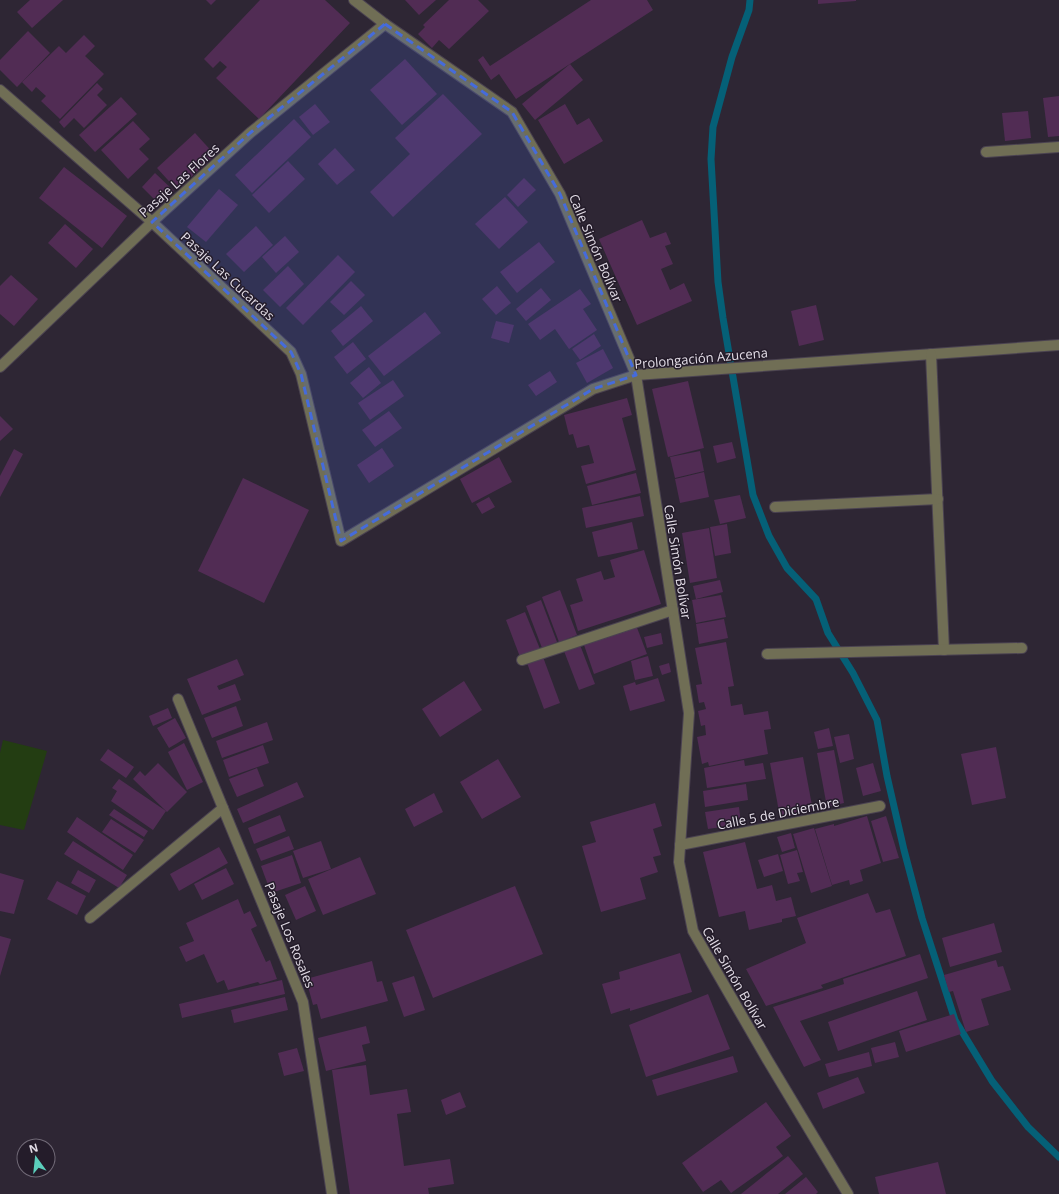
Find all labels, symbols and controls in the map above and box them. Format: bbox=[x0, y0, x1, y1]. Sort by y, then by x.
street label: Pasaje Las Flores bbox=[135, 139, 223, 221]
street label: Calle Simón Bolívar bbox=[565, 191, 627, 306]
street label: Pasaje Las Cucardas bbox=[177, 228, 279, 324]
street label: Prolongación Azucena bbox=[633, 343, 769, 373]
street label: Calle Simón Bolívar bbox=[660, 503, 696, 621]
street label: Calle 5 de Diciembre bbox=[715, 792, 841, 834]
street label: Pasaje Los Rosales bbox=[261, 879, 319, 991]
street label: Calle Simón Bolívar bbox=[698, 923, 772, 1033]
north arrow bbox=[16, 1138, 56, 1178]
text: N bbox=[27, 1139, 40, 1156]

